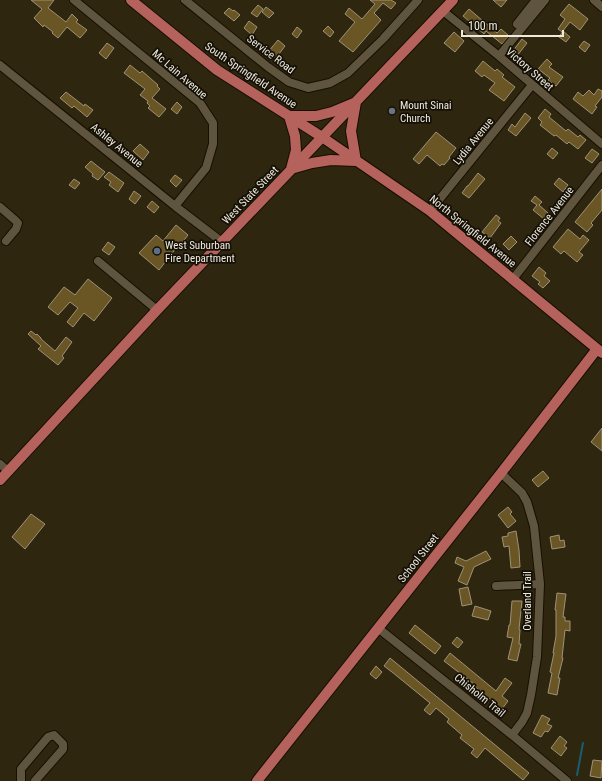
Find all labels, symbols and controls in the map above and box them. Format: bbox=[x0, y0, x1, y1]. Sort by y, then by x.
scale bar bbox=[462, 12, 563, 38]
text: 100 m bbox=[468, 19, 498, 33]
street label: Service Road bbox=[244, 32, 297, 77]
street label: South Springfield Avenue bbox=[202, 40, 299, 111]
street label: Victory Street bbox=[503, 45, 556, 94]
street label: Mc Lain Avenue bbox=[150, 47, 210, 102]
place label: Mount Sinai Church bbox=[400, 99, 452, 125]
marker: Mount Sinai Church bbox=[387, 106, 397, 116]
street label: Lydia Avenue bbox=[451, 115, 496, 167]
street label: Ashley Avenue bbox=[88, 120, 145, 170]
street label: West State Street bbox=[220, 164, 281, 227]
street label: Florence Avenue bbox=[522, 184, 577, 248]
street label: North Springfield Avenue bbox=[427, 193, 519, 270]
place label: West Suburban Fire Department bbox=[165, 239, 235, 265]
marker: West Suburban Fire Department bbox=[152, 246, 162, 256]
street label: School Street bbox=[395, 531, 441, 585]
street label: Overland Trail bbox=[521, 571, 534, 631]
street label: Chisholm Trail bbox=[452, 671, 508, 720]

